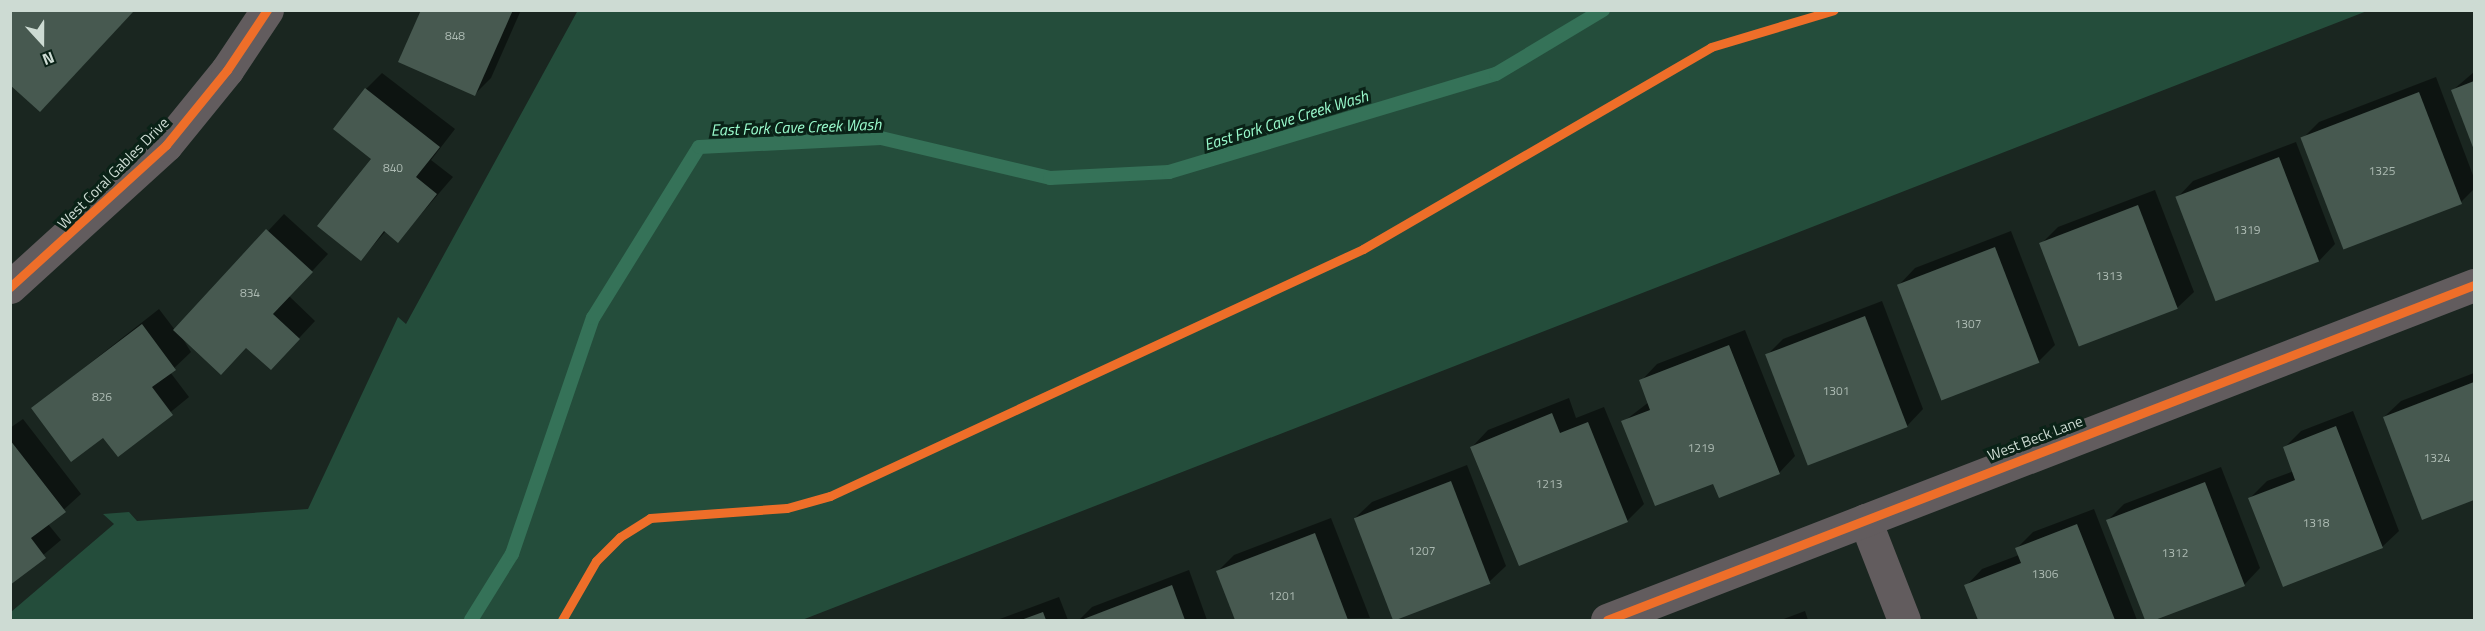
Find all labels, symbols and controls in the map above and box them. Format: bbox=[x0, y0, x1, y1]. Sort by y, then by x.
north arrow bbox=[12, 12, 72, 72]
house number: 848 bbox=[445, 29, 465, 43]
text: N bbox=[39, 46, 58, 72]
water label: East Fork Cave Creek Wash bbox=[1202, 86, 1370, 154]
street label: West Coral Gables Drive bbox=[54, 114, 172, 232]
water label: East Fork Cave Creek Wash bbox=[710, 114, 882, 140]
house number: 840 bbox=[383, 161, 403, 175]
house number: 1325 bbox=[2369, 164, 2395, 178]
house number: 1319 bbox=[2234, 223, 2260, 237]
house number: 1313 bbox=[2096, 269, 2122, 283]
house number: 834 bbox=[240, 286, 260, 300]
house number: 1307 bbox=[1955, 317, 1981, 331]
house number: 1301 bbox=[1823, 384, 1849, 398]
house number: 826 bbox=[92, 390, 112, 404]
street label: West Beck Lane bbox=[1985, 412, 2085, 464]
house number: 1219 bbox=[1688, 441, 1714, 455]
house number: 1324 bbox=[2424, 451, 2450, 465]
house number: 1213 bbox=[1536, 477, 1562, 491]
house number: 1318 bbox=[2303, 516, 2329, 530]
house number: 1207 bbox=[1409, 544, 1435, 558]
house number: 1312 bbox=[2162, 546, 2188, 560]
house number: 1306 bbox=[2032, 567, 2058, 581]
house number: 1201 bbox=[1269, 589, 1295, 603]

